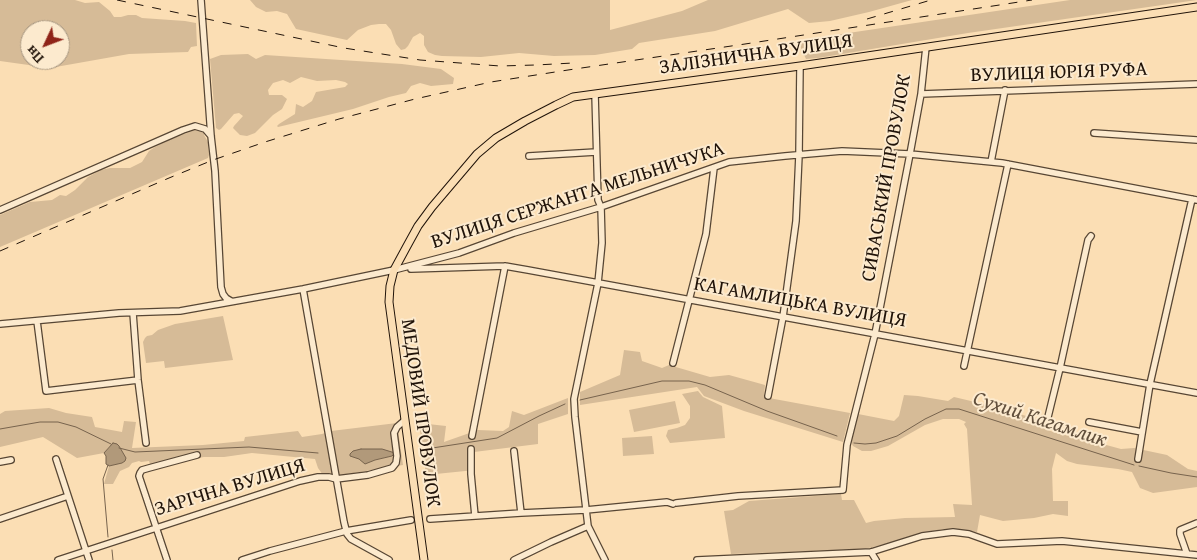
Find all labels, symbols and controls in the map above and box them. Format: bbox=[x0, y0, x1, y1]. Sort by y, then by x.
north arrow bbox=[20, 20, 70, 70]
street label: ЗАЛІЗНИЧНА ВУЛИЦЯ bbox=[658, 30, 854, 80]
text: Пн bbox=[21, 41, 48, 68]
street label: ВУЛИЦЯ ЮРІЯ РУФА bbox=[970, 58, 1148, 88]
street label: СИВАСЬКИЙ ПРОВУЛОК bbox=[857, 73, 917, 283]
street label: ВУЛИЦЯ СЕРЖАНТА МЕЛЬНИЧУКА bbox=[428, 137, 728, 255]
street label: КАГАМЛИЦЬКА ВУЛИЦЯ bbox=[692, 272, 908, 334]
street label: МЕДОВИЙ ПРОВУЛОК bbox=[395, 317, 445, 509]
water label: Сухий Кагамлик bbox=[970, 386, 1110, 454]
street label: ЗАРІЧНА ВУЛИЦЯ bbox=[152, 454, 308, 522]

